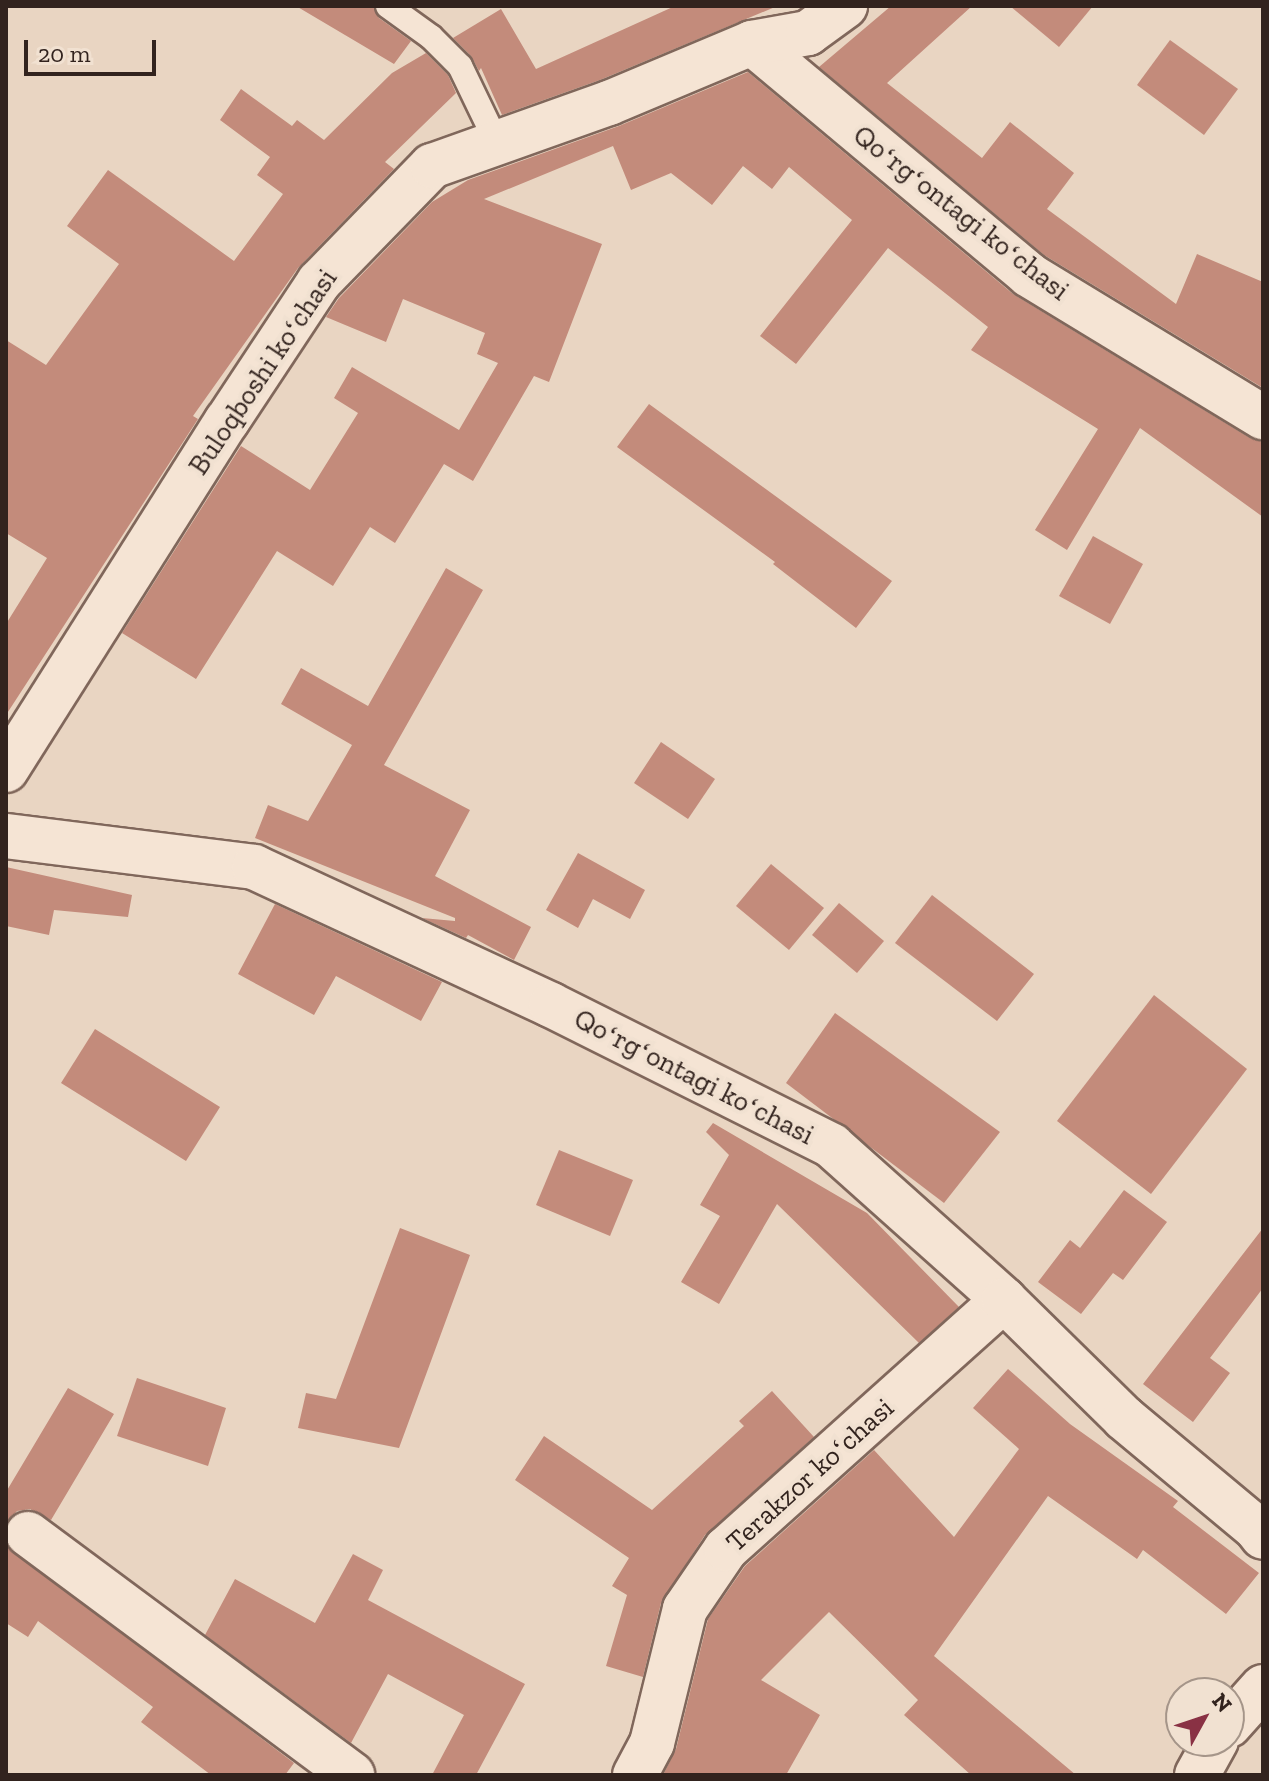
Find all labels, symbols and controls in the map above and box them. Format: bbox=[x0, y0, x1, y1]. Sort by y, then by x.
scale bar bbox=[28, 24, 160, 74]
text: 20 m bbox=[38, 39, 90, 68]
street label: Qoʻrgʻontagi koʻchasi bbox=[846, 118, 1076, 308]
street label: Buloqboshi koʻchasi bbox=[182, 263, 344, 481]
street label: Qoʻrgʻontagi koʻchasi bbox=[568, 1002, 820, 1152]
street label: Terakzor koʻchasi bbox=[719, 1391, 901, 1559]
north arrow bbox=[1165, 1677, 1245, 1757]
text: N bbox=[1207, 1687, 1238, 1718]

